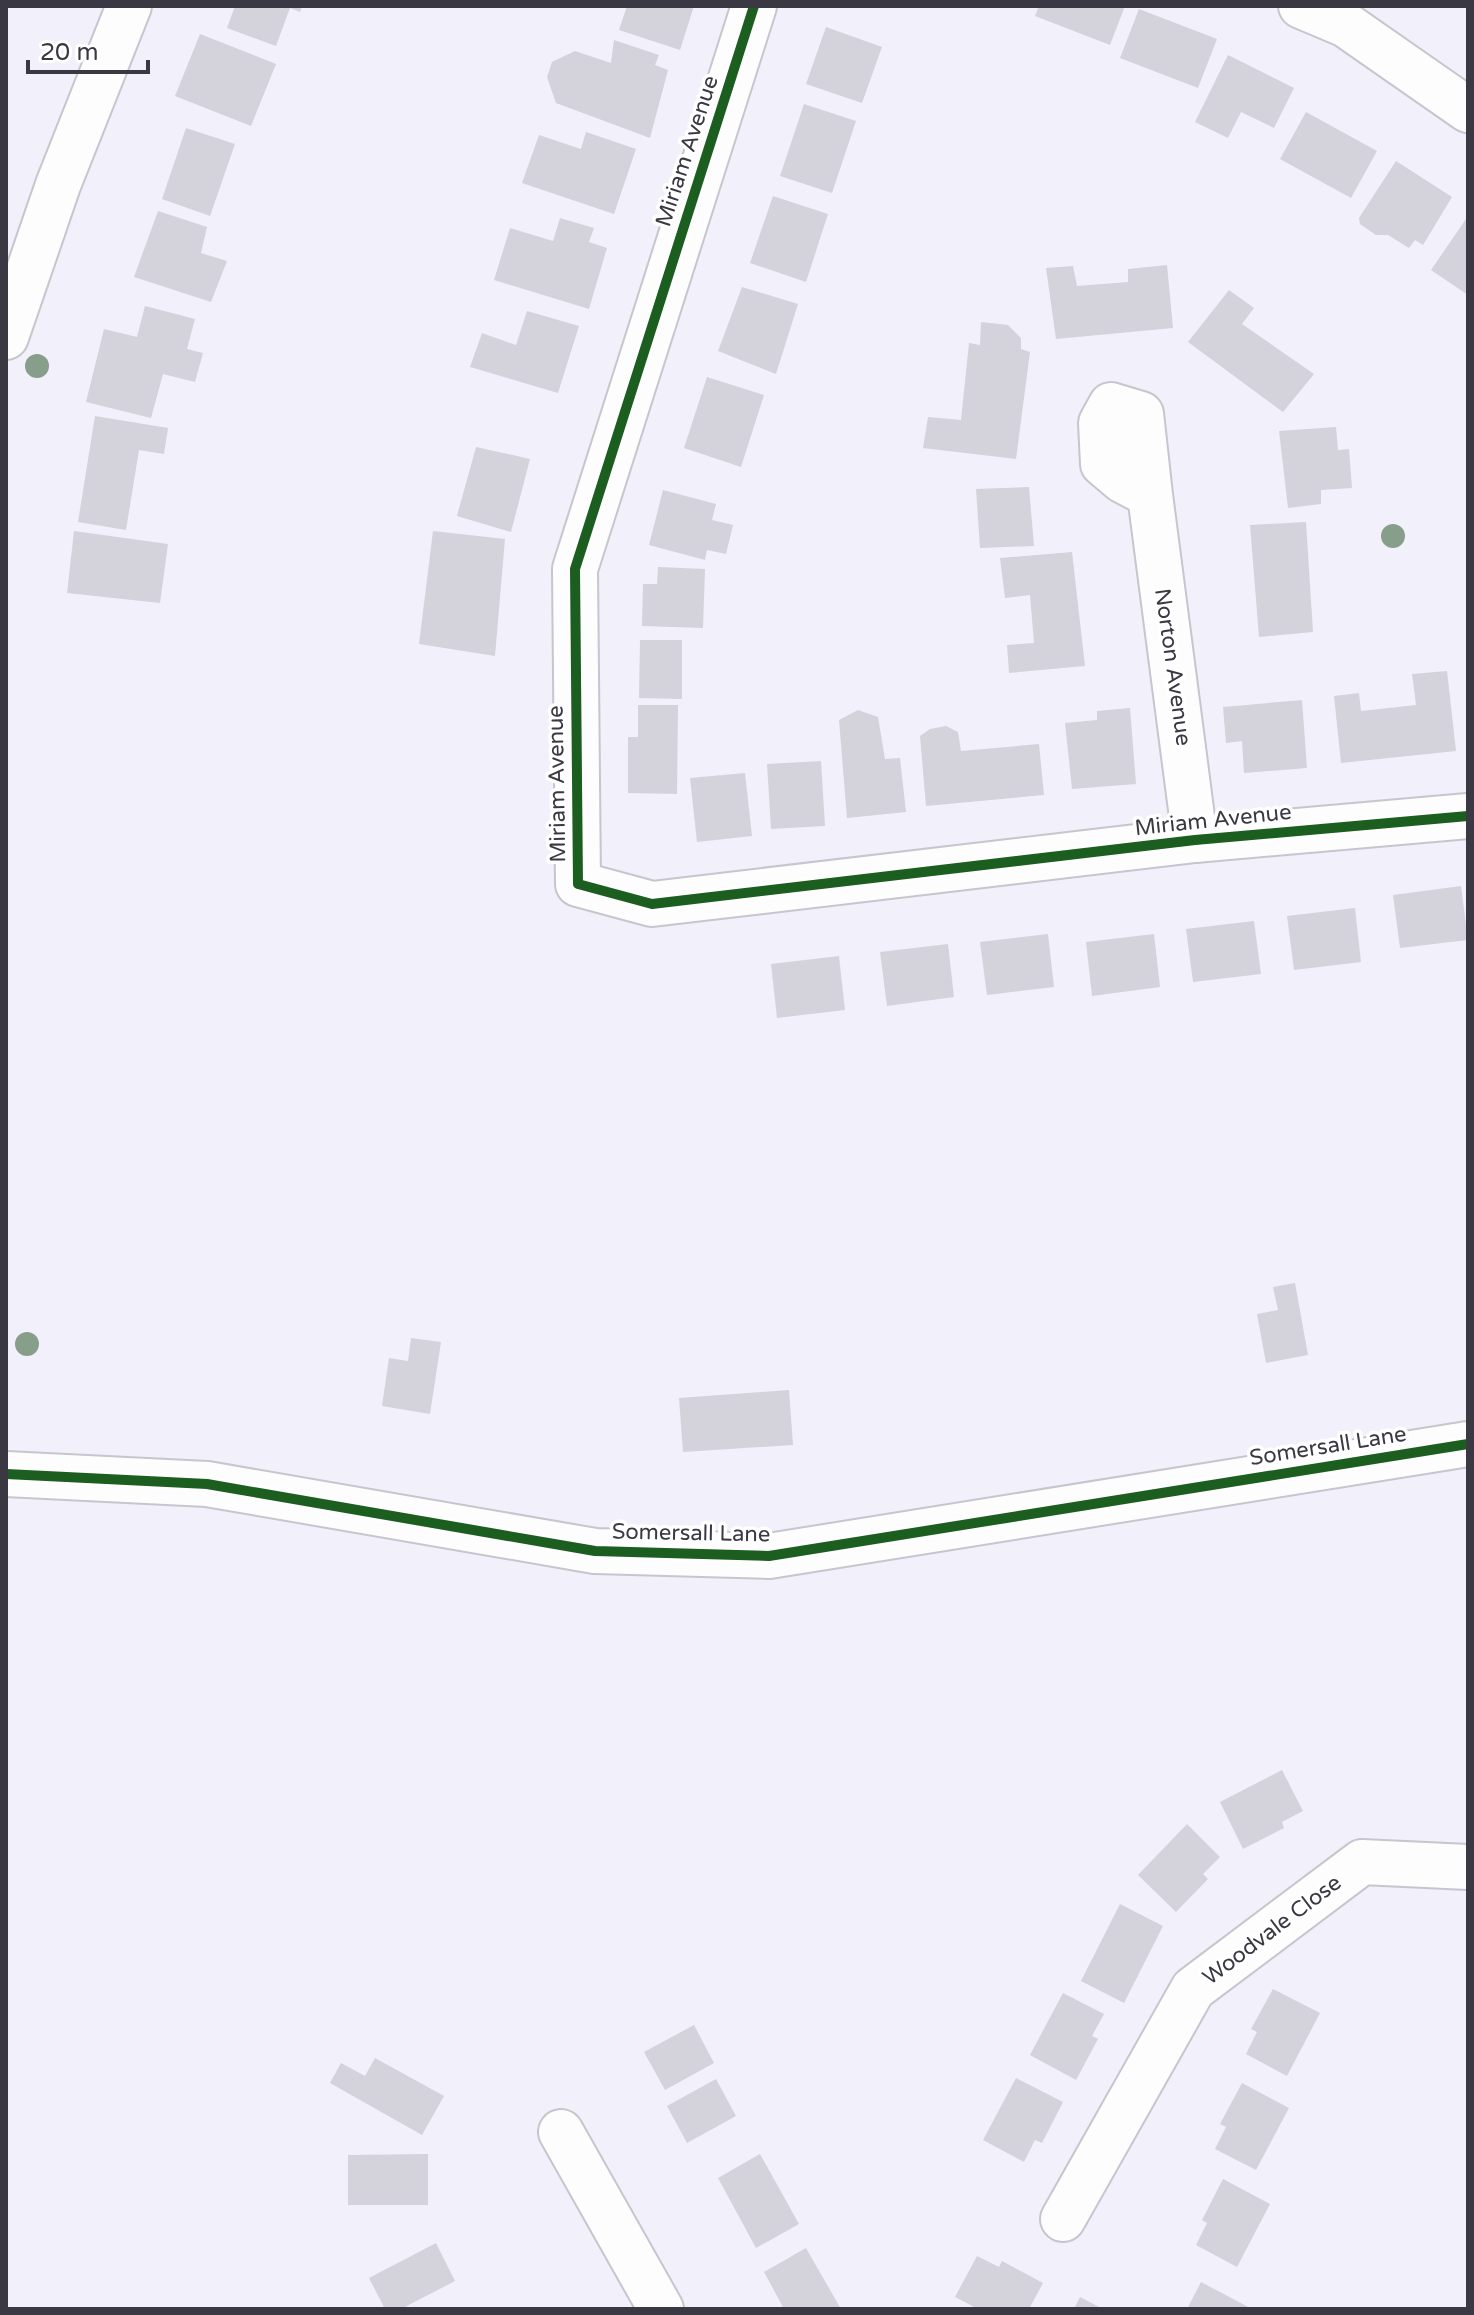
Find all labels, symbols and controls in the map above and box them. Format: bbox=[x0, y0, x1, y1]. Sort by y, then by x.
scale bar bbox=[28, 24, 148, 74]
text: 20 m bbox=[40, 38, 98, 67]
street label: Miriam Avenue bbox=[650, 72, 724, 230]
street label: Norton Avenue bbox=[1149, 587, 1197, 747]
street label: Miriam Avenue bbox=[543, 705, 571, 863]
street label: Miriam Avenue bbox=[1133, 799, 1293, 841]
street label: Somersall Lane bbox=[1248, 1421, 1408, 1471]
street label: Somersall Lane bbox=[612, 1519, 770, 1547]
street label: Woodvale Close bbox=[1198, 1869, 1346, 1991]

